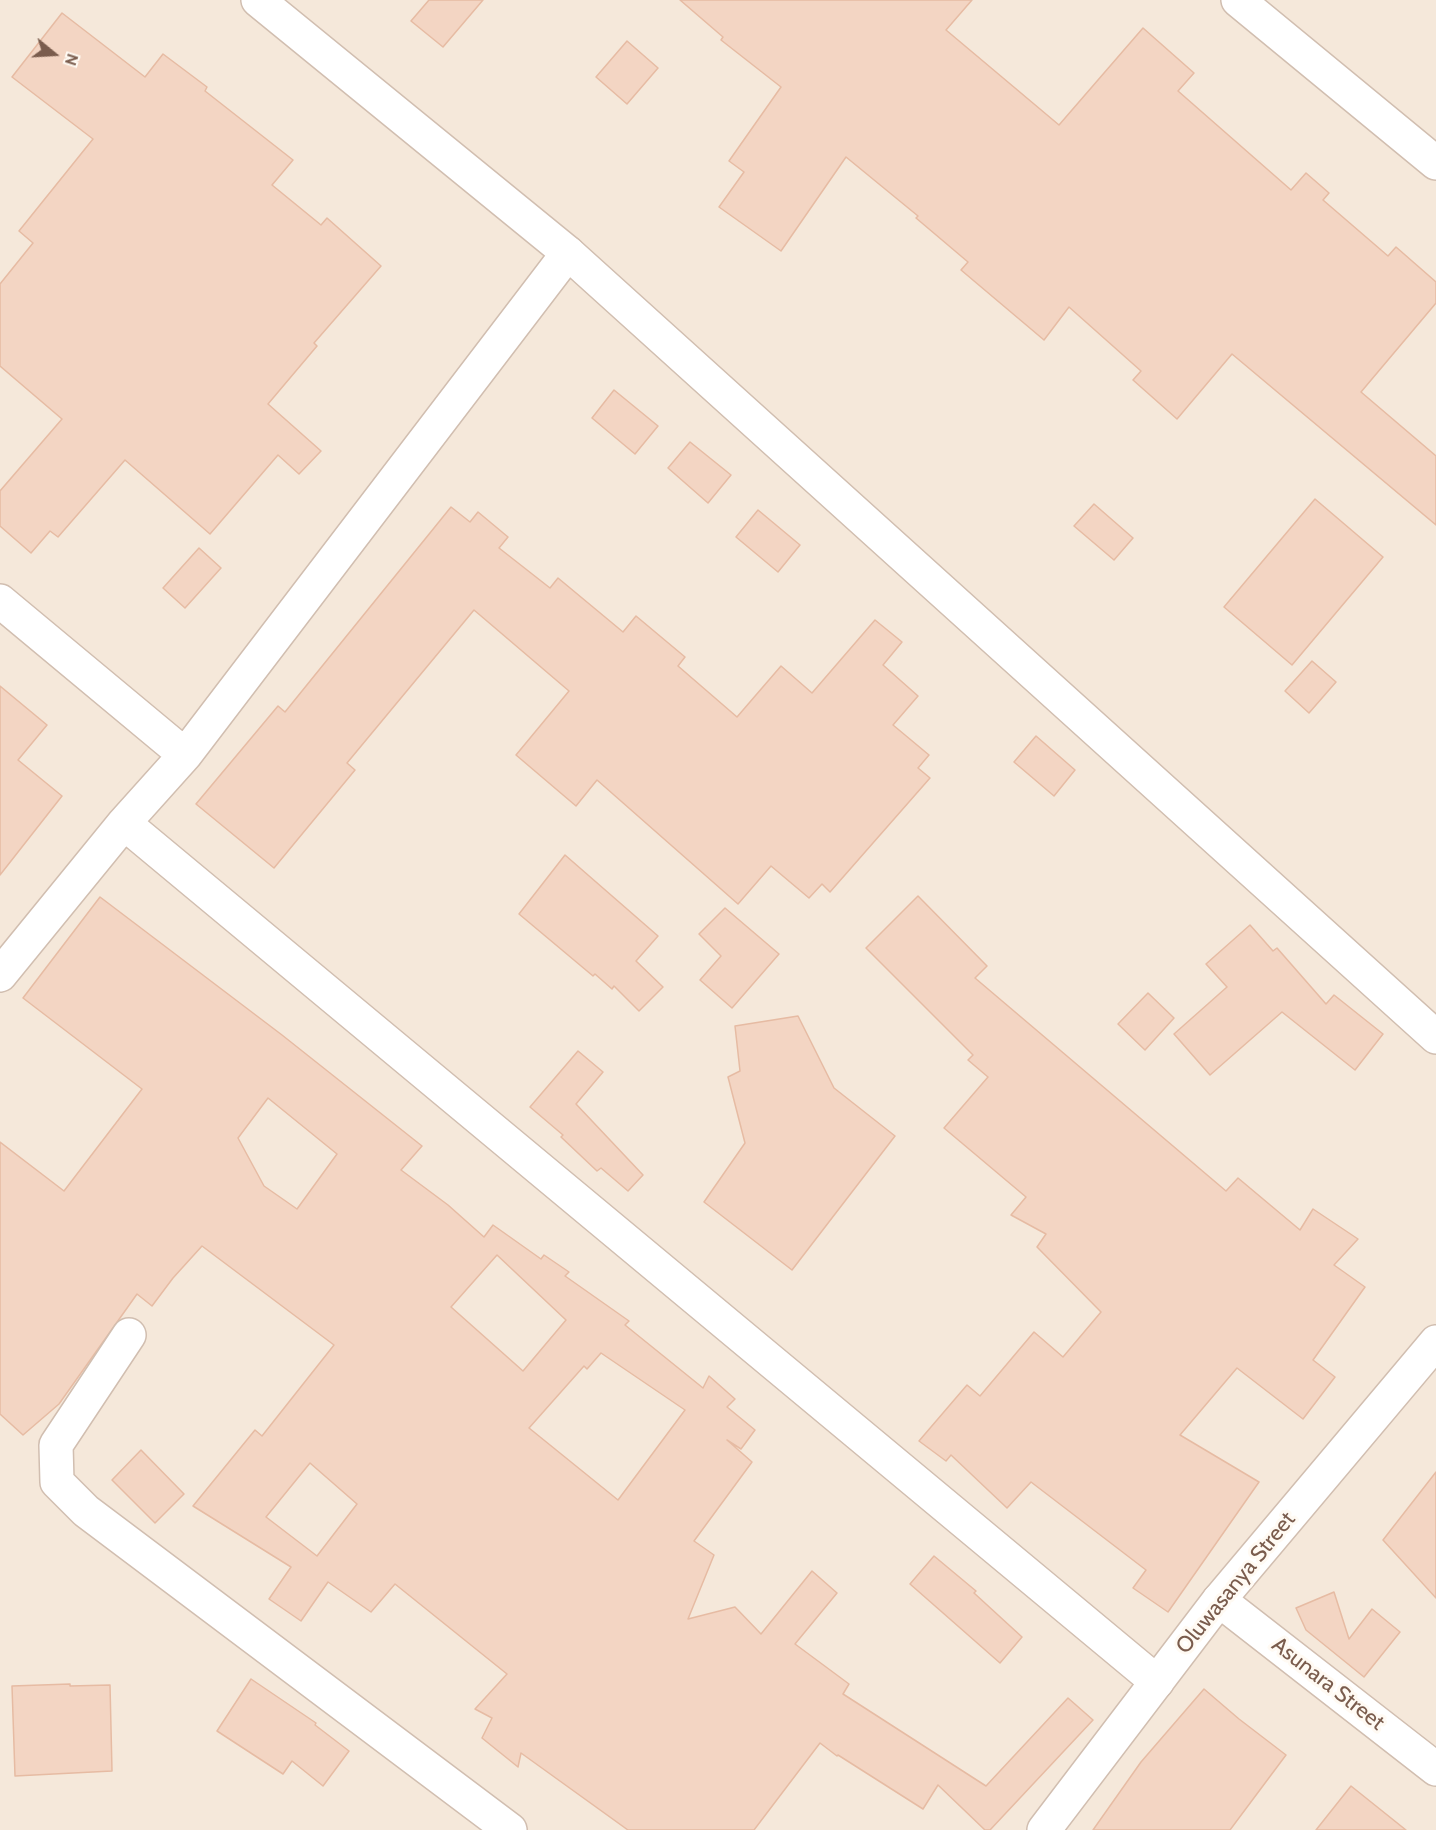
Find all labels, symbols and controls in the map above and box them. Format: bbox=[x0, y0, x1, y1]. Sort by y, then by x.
north arrow bbox=[24, 24, 84, 84]
text: N bbox=[61, 51, 82, 68]
street label: Oluwasanya Street bbox=[1171, 1507, 1301, 1659]
street label: Asunara Street bbox=[1266, 1632, 1390, 1736]

